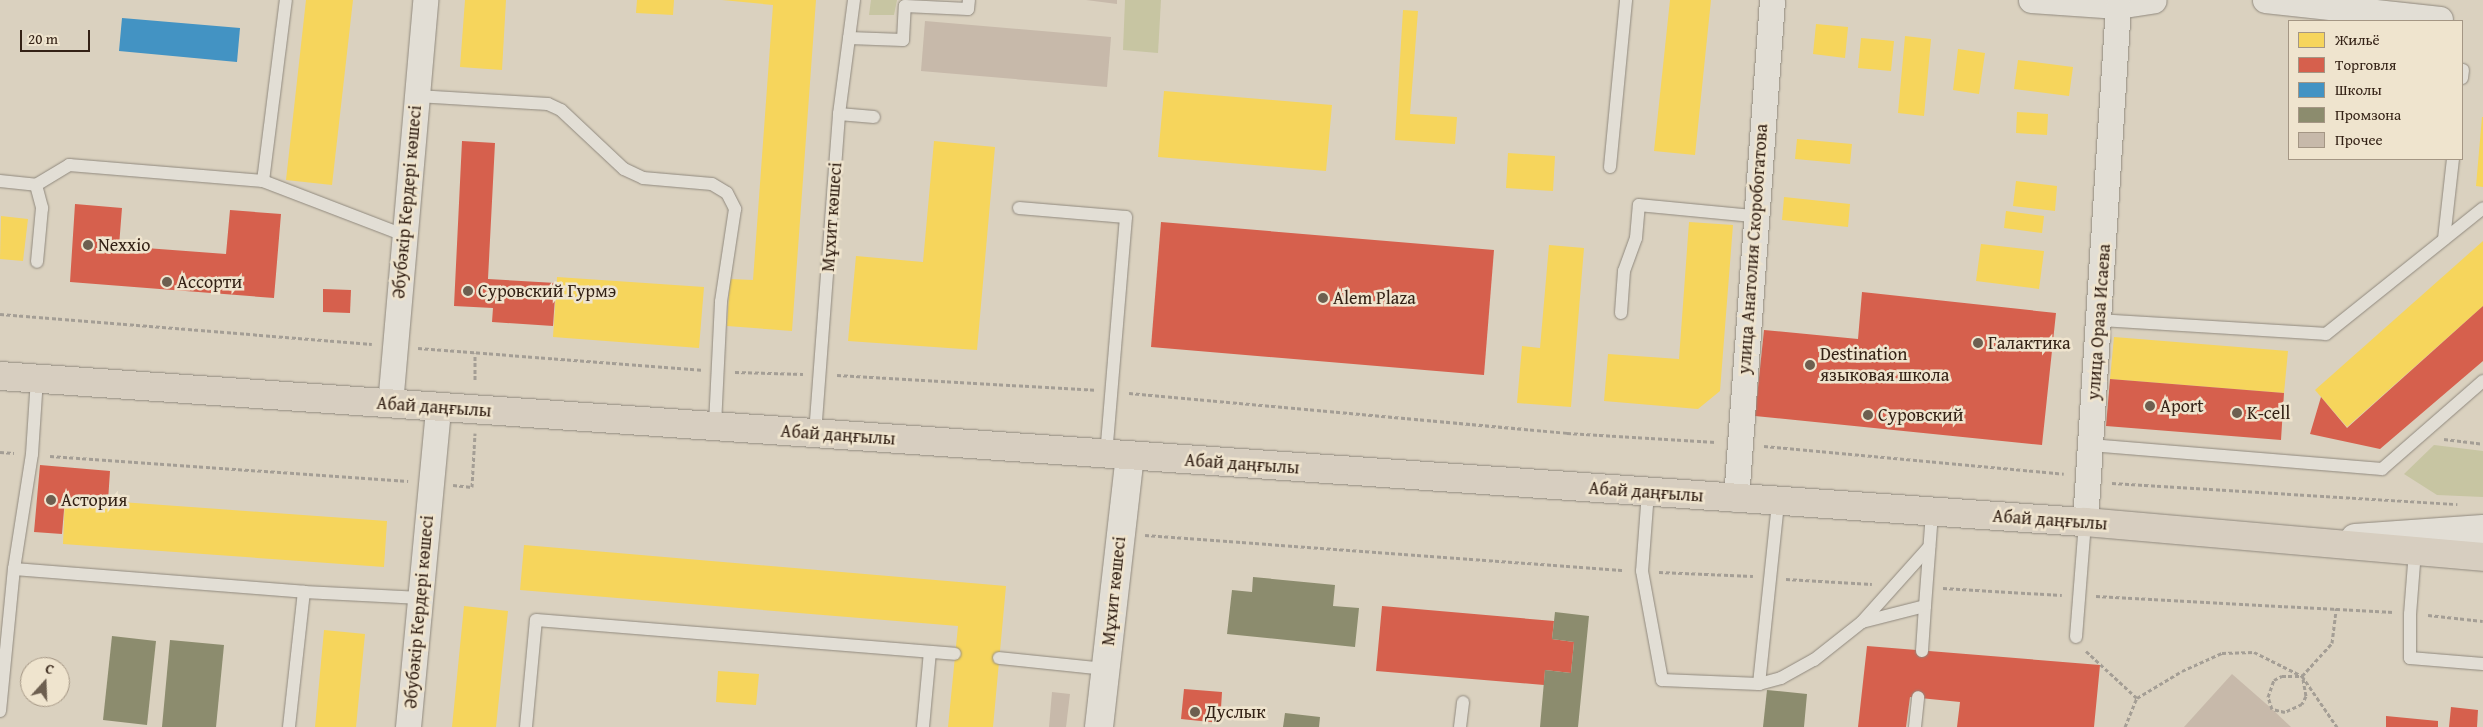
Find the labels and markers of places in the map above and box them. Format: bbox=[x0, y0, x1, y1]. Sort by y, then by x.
place label: Nexxio bbox=[98, 234, 151, 256]
marker: Nexxio bbox=[82, 239, 94, 251]
place label: Ассорти bbox=[177, 271, 242, 293]
marker: Ассорти bbox=[161, 276, 173, 288]
place label: Суровский Гурмэ bbox=[478, 280, 616, 302]
marker: Суровский Гурмэ bbox=[462, 285, 474, 297]
place label: Alem Plaza bbox=[1333, 287, 1416, 309]
marker: Alem Plaza bbox=[1317, 292, 1329, 304]
place label: Галактика bbox=[1988, 332, 2071, 354]
marker: Галактика bbox=[1972, 337, 1984, 349]
place label: Destination языковая школа bbox=[1820, 344, 1949, 386]
marker: Destination языковая школа bbox=[1804, 359, 1816, 371]
place label: Aport bbox=[2160, 395, 2204, 417]
marker: Aport bbox=[2144, 400, 2156, 412]
place label: K-cell bbox=[2247, 402, 2290, 424]
place label: Суровский bbox=[1878, 404, 1963, 426]
marker: K-cell bbox=[2231, 407, 2243, 419]
marker: Суровский bbox=[1862, 409, 1874, 421]
place label: Астория bbox=[61, 489, 127, 511]
marker: Астория bbox=[45, 494, 57, 506]
place label: Дуслык bbox=[1205, 701, 1266, 723]
marker: Дуслык bbox=[1189, 706, 1201, 718]

